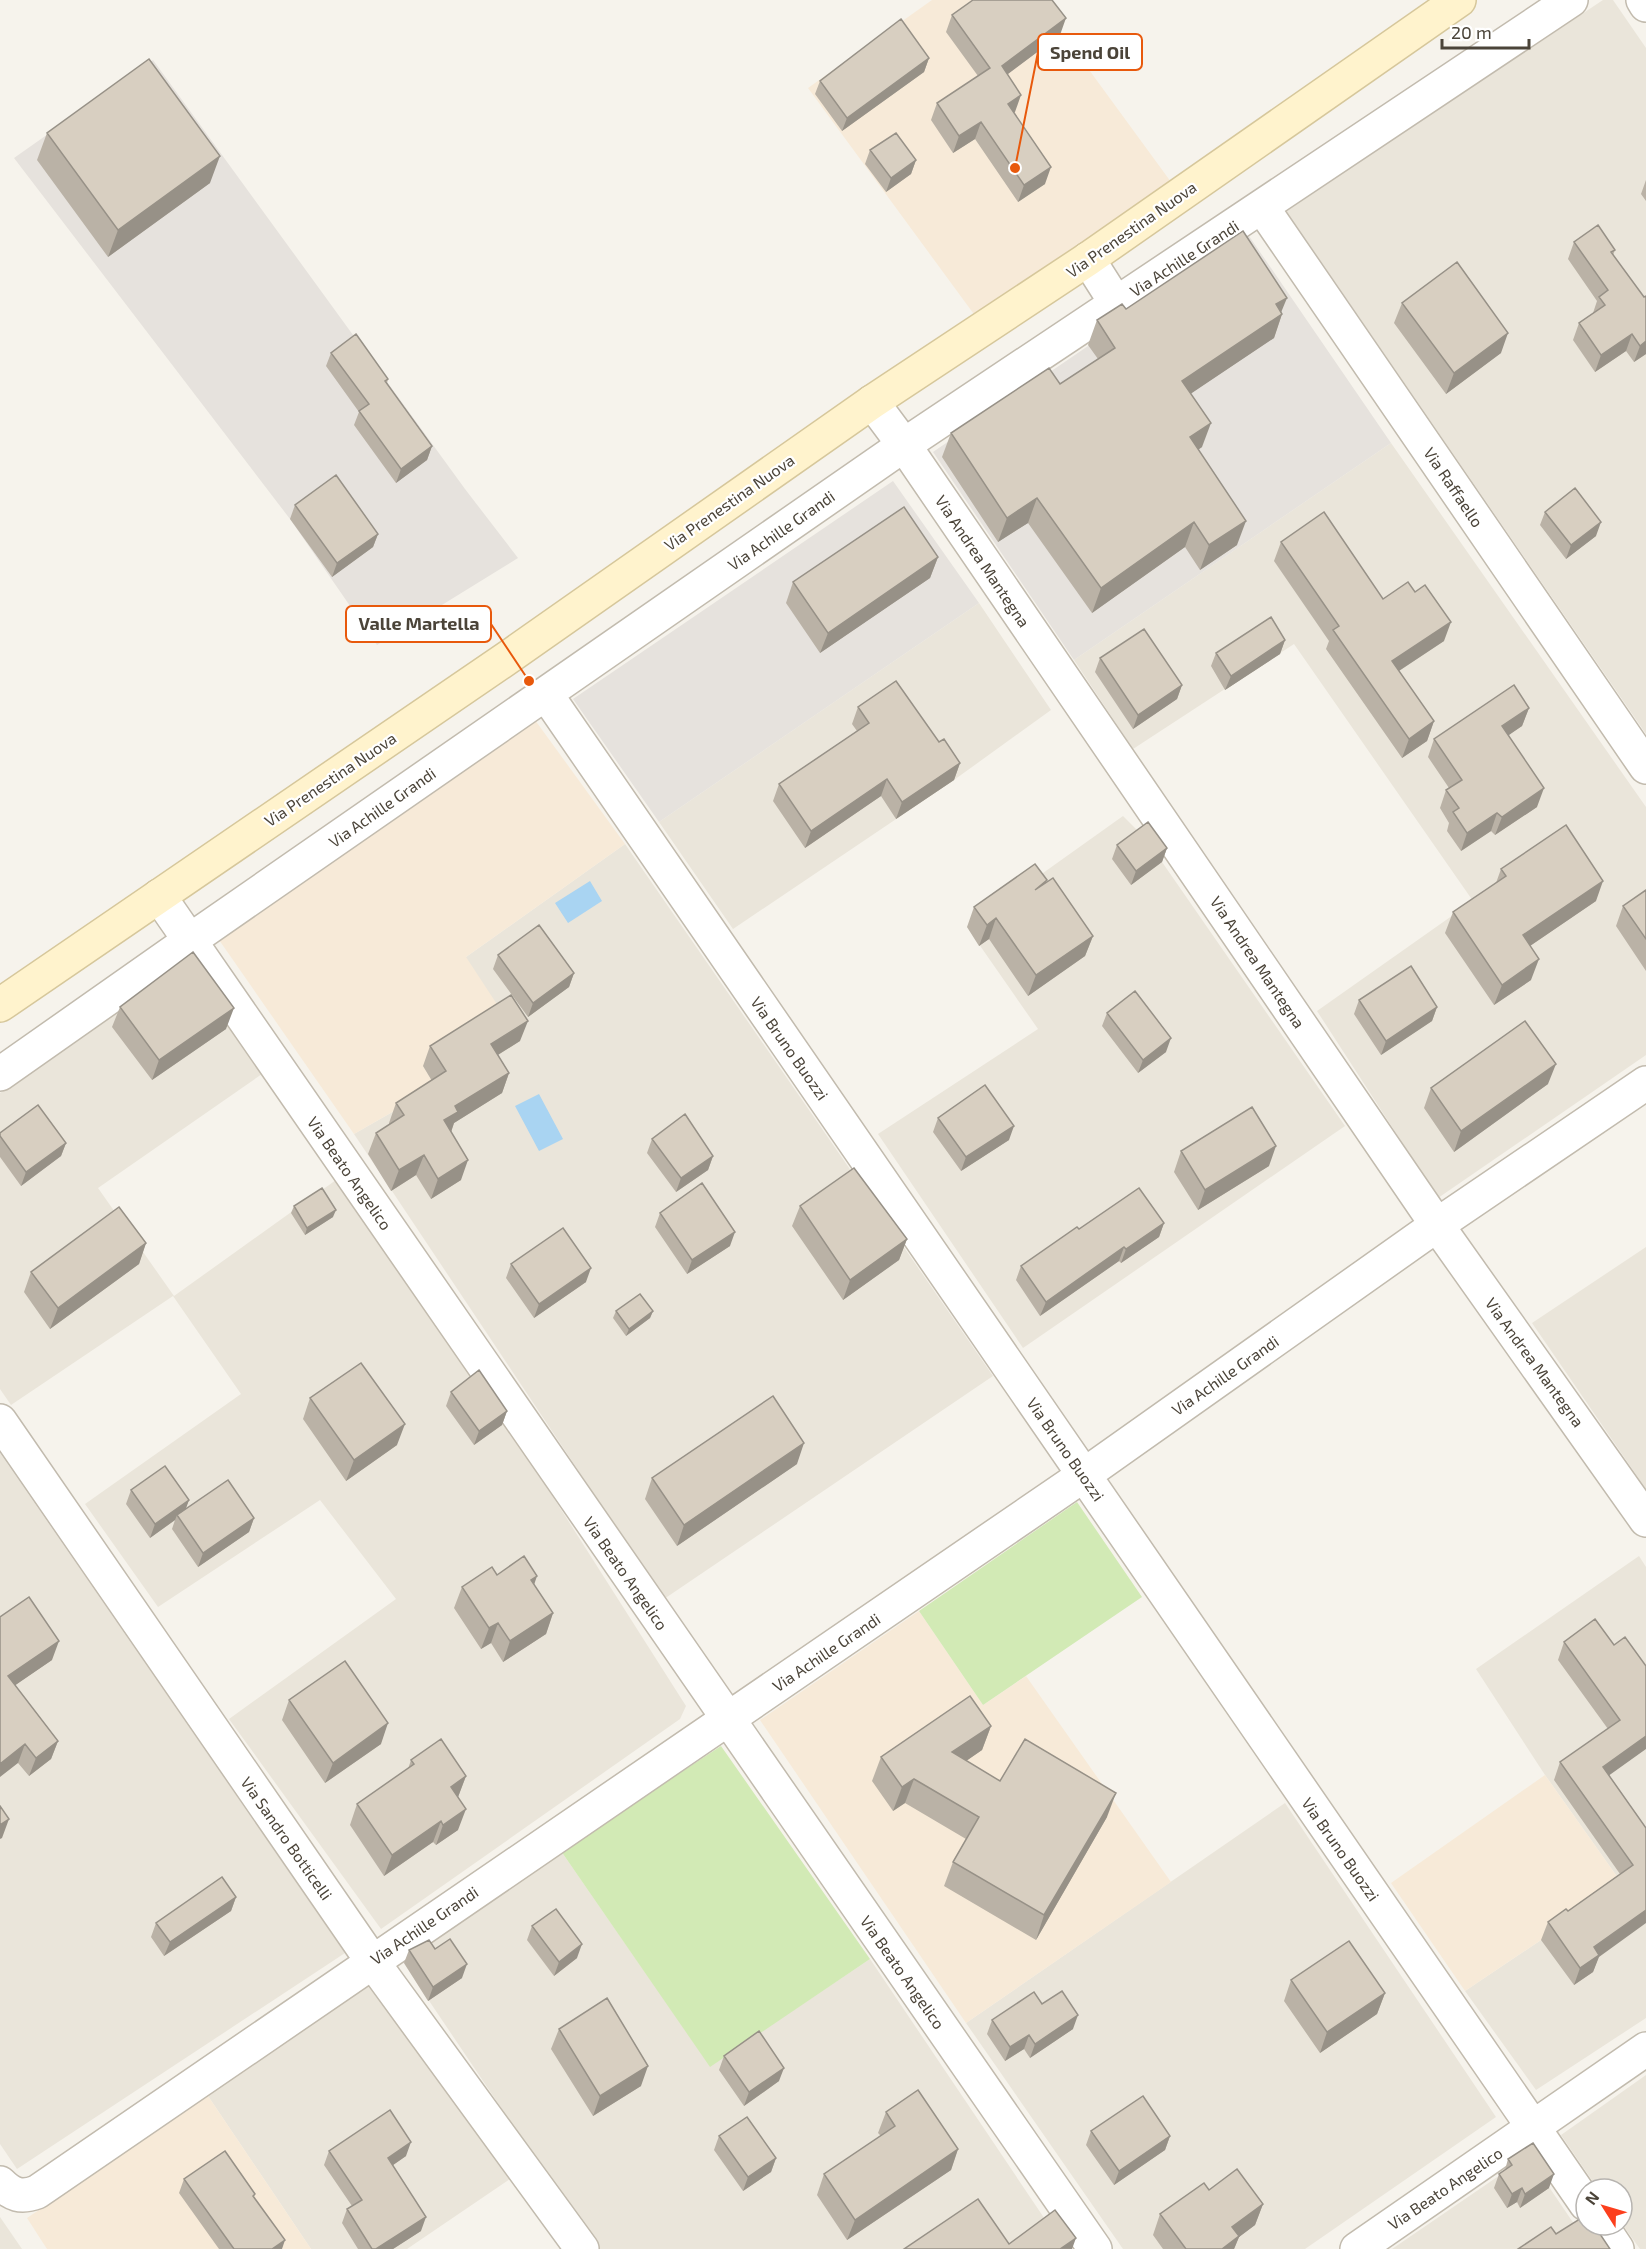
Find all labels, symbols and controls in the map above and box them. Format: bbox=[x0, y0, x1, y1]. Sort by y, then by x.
scale bar bbox=[1442, 12, 1529, 50]
text: 20 m bbox=[1451, 21, 1492, 43]
callout: Spend Oil bbox=[1038, 34, 1142, 70]
text: Spend Oil bbox=[1050, 41, 1130, 63]
street label: Via Prenestina Nuova bbox=[1062, 177, 1200, 281]
street label: Via Achille Grandi bbox=[1126, 216, 1242, 300]
street label: Via Raffaello bbox=[1420, 444, 1488, 530]
street label: Via Prenestina Nuova bbox=[660, 450, 798, 554]
street label: Via Achille Grandi bbox=[724, 486, 838, 574]
street label: Via Andrea Mantegna bbox=[932, 491, 1034, 631]
callout: Valle Martella bbox=[346, 606, 491, 642]
text: Valle Martella bbox=[358, 612, 480, 634]
street label: Via Prenestina Nuova bbox=[261, 728, 399, 830]
street label: Via Achille Grandi bbox=[325, 763, 439, 851]
street label: Via Andrea Mantegna bbox=[1207, 892, 1309, 1032]
street label: Via Bruno Buozzi bbox=[747, 993, 833, 1103]
street label: Via Beato Angelico bbox=[304, 1113, 396, 1233]
street label: Via Andrea Mantegna bbox=[1482, 1294, 1588, 1430]
street label: Via Achille Grandi bbox=[1168, 1331, 1282, 1419]
street label: Via Bruno Buozzi bbox=[1023, 1394, 1109, 1504]
street label: Via Beato Angelico bbox=[580, 1513, 672, 1633]
street label: Via Achille Grandi bbox=[768, 1609, 884, 1695]
street label: Via Sandro Botticelli bbox=[237, 1773, 337, 1903]
street label: Via Bruno Buozzi bbox=[1298, 1794, 1384, 1904]
street label: Via Achille Grandi bbox=[366, 1882, 482, 1968]
street label: Via Beato Angelico bbox=[857, 1912, 949, 2032]
street label: Via Beato Angelico bbox=[1384, 2143, 1506, 2233]
north arrow bbox=[1574, 2177, 1634, 2237]
text: N bbox=[1581, 2187, 1603, 2208]

